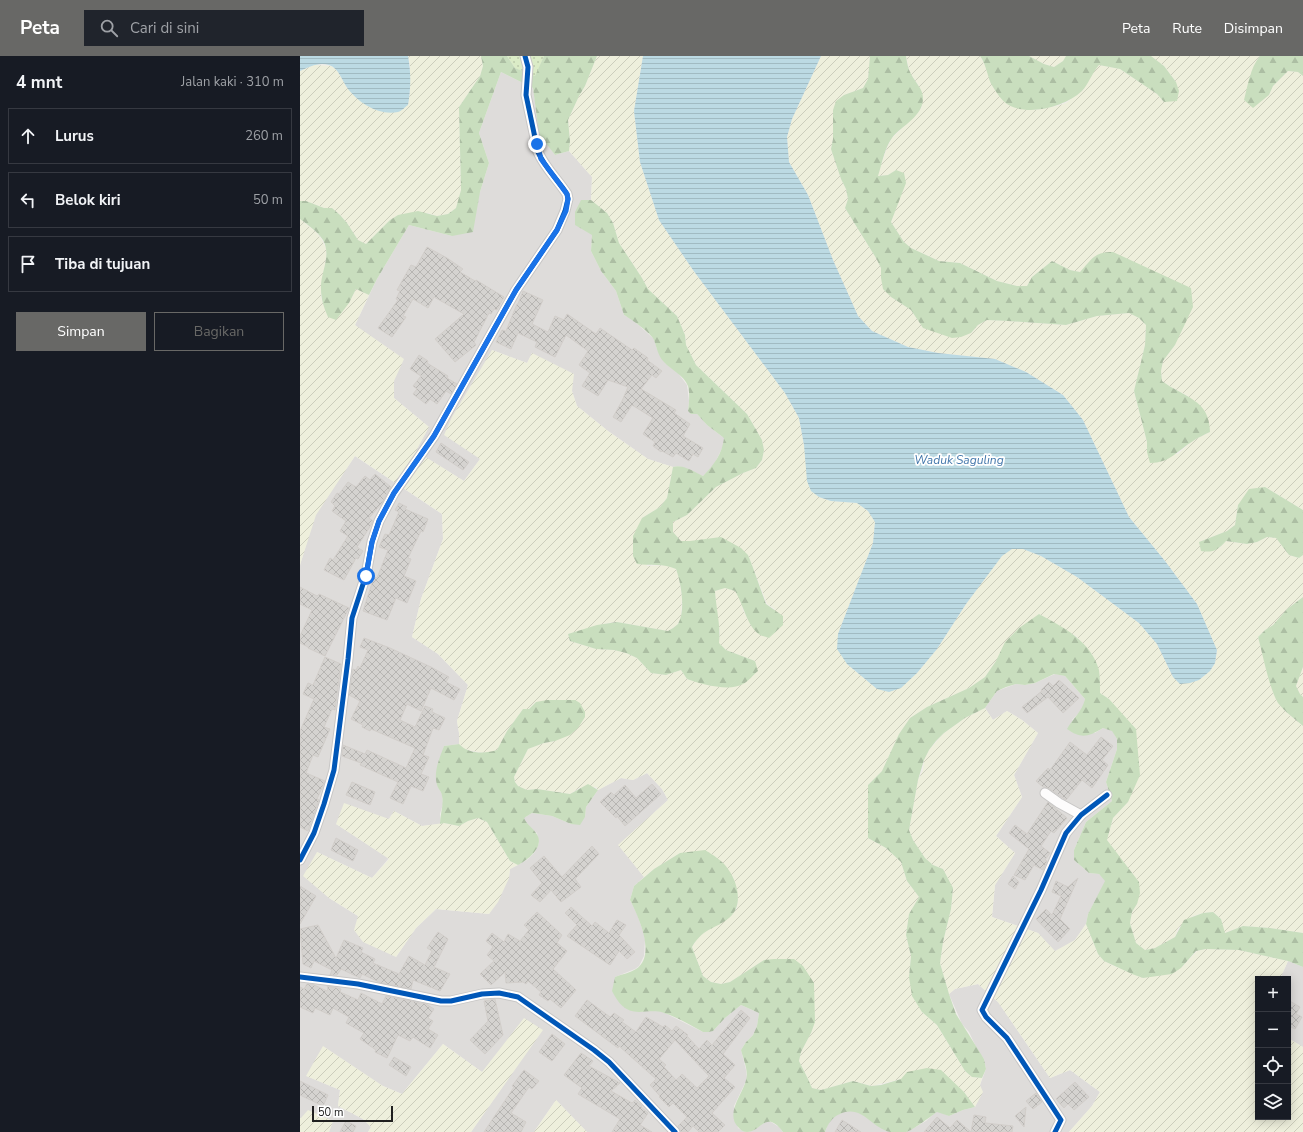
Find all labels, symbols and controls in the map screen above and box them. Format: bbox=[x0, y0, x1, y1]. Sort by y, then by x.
search box bbox=[84, 10, 364, 46]
text: Peta bbox=[20, 15, 60, 41]
icon: search bbox=[98, 17, 120, 39]
text: Cari di sini bbox=[130, 18, 199, 38]
text: Peta bbox=[1122, 19, 1150, 38]
text: Rute bbox=[1172, 19, 1202, 38]
text: Disimpan bbox=[1224, 19, 1283, 38]
text: 4 mnt bbox=[16, 71, 62, 94]
text: Jalan kaki · 310 m bbox=[181, 73, 284, 91]
icon: ahead bbox=[17, 125, 39, 147]
text: Lurus bbox=[55, 126, 94, 146]
text: 260 m bbox=[245, 127, 283, 145]
route end bbox=[528, 135, 546, 153]
icon: left bbox=[17, 189, 39, 211]
text: Belok kiri bbox=[55, 190, 120, 210]
text: 50 m bbox=[253, 191, 283, 209]
icon: arrive bbox=[17, 253, 39, 275]
text: Tiba di tujuan bbox=[55, 254, 150, 274]
button: Simpan bbox=[16, 312, 146, 351]
button: Bagikan bbox=[154, 312, 284, 351]
water label: Waduk Saguling bbox=[914, 452, 1004, 468]
route start bbox=[357, 567, 375, 585]
map controls bbox=[1255, 976, 1291, 1120]
button: + bbox=[1255, 976, 1291, 1012]
button: − bbox=[1255, 1012, 1291, 1048]
button: locate bbox=[1255, 1048, 1291, 1084]
button: layers bbox=[1255, 1084, 1291, 1120]
scale bar bbox=[312, 1104, 393, 1123]
text: 50 m bbox=[318, 1105, 343, 1120]

